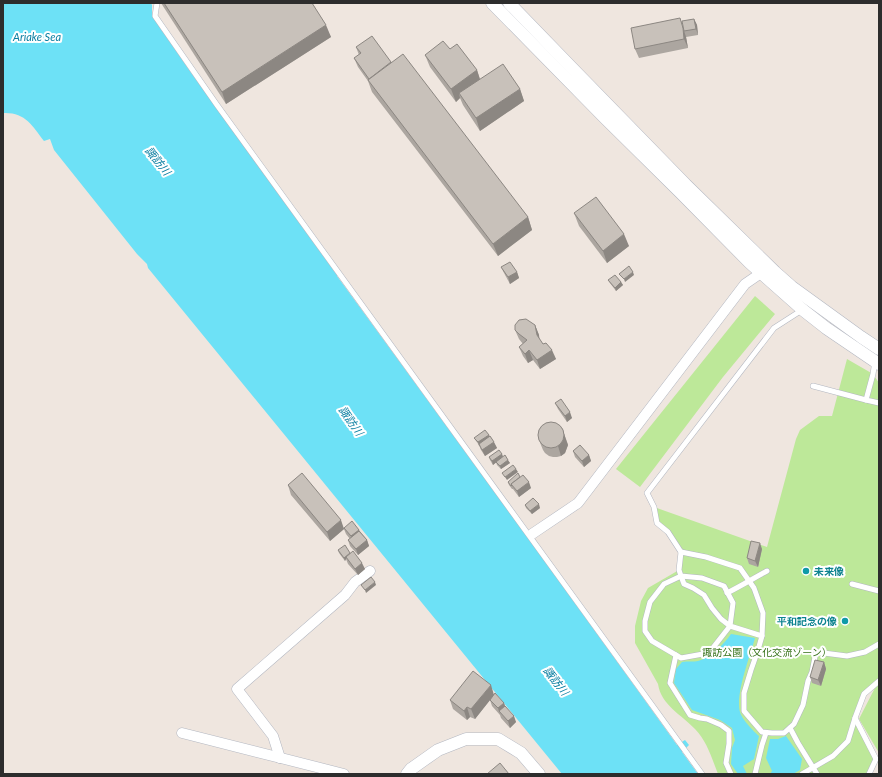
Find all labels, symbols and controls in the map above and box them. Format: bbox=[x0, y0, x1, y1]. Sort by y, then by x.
water label: Ariake Sea bbox=[12, 30, 61, 43]
water label: 諏訪川 bbox=[143, 144, 174, 178]
water label: 諏訪川 bbox=[337, 403, 367, 439]
place label: 未来像 bbox=[813, 565, 844, 577]
marker: 未来像 bbox=[801, 566, 811, 576]
place label: 平和記念の像 bbox=[777, 615, 837, 627]
marker: 平和記念の像 bbox=[840, 616, 850, 626]
park label: 諏訪公園（文化交流ゾーン） bbox=[702, 646, 832, 658]
water label: 諏訪川 bbox=[541, 664, 572, 698]

